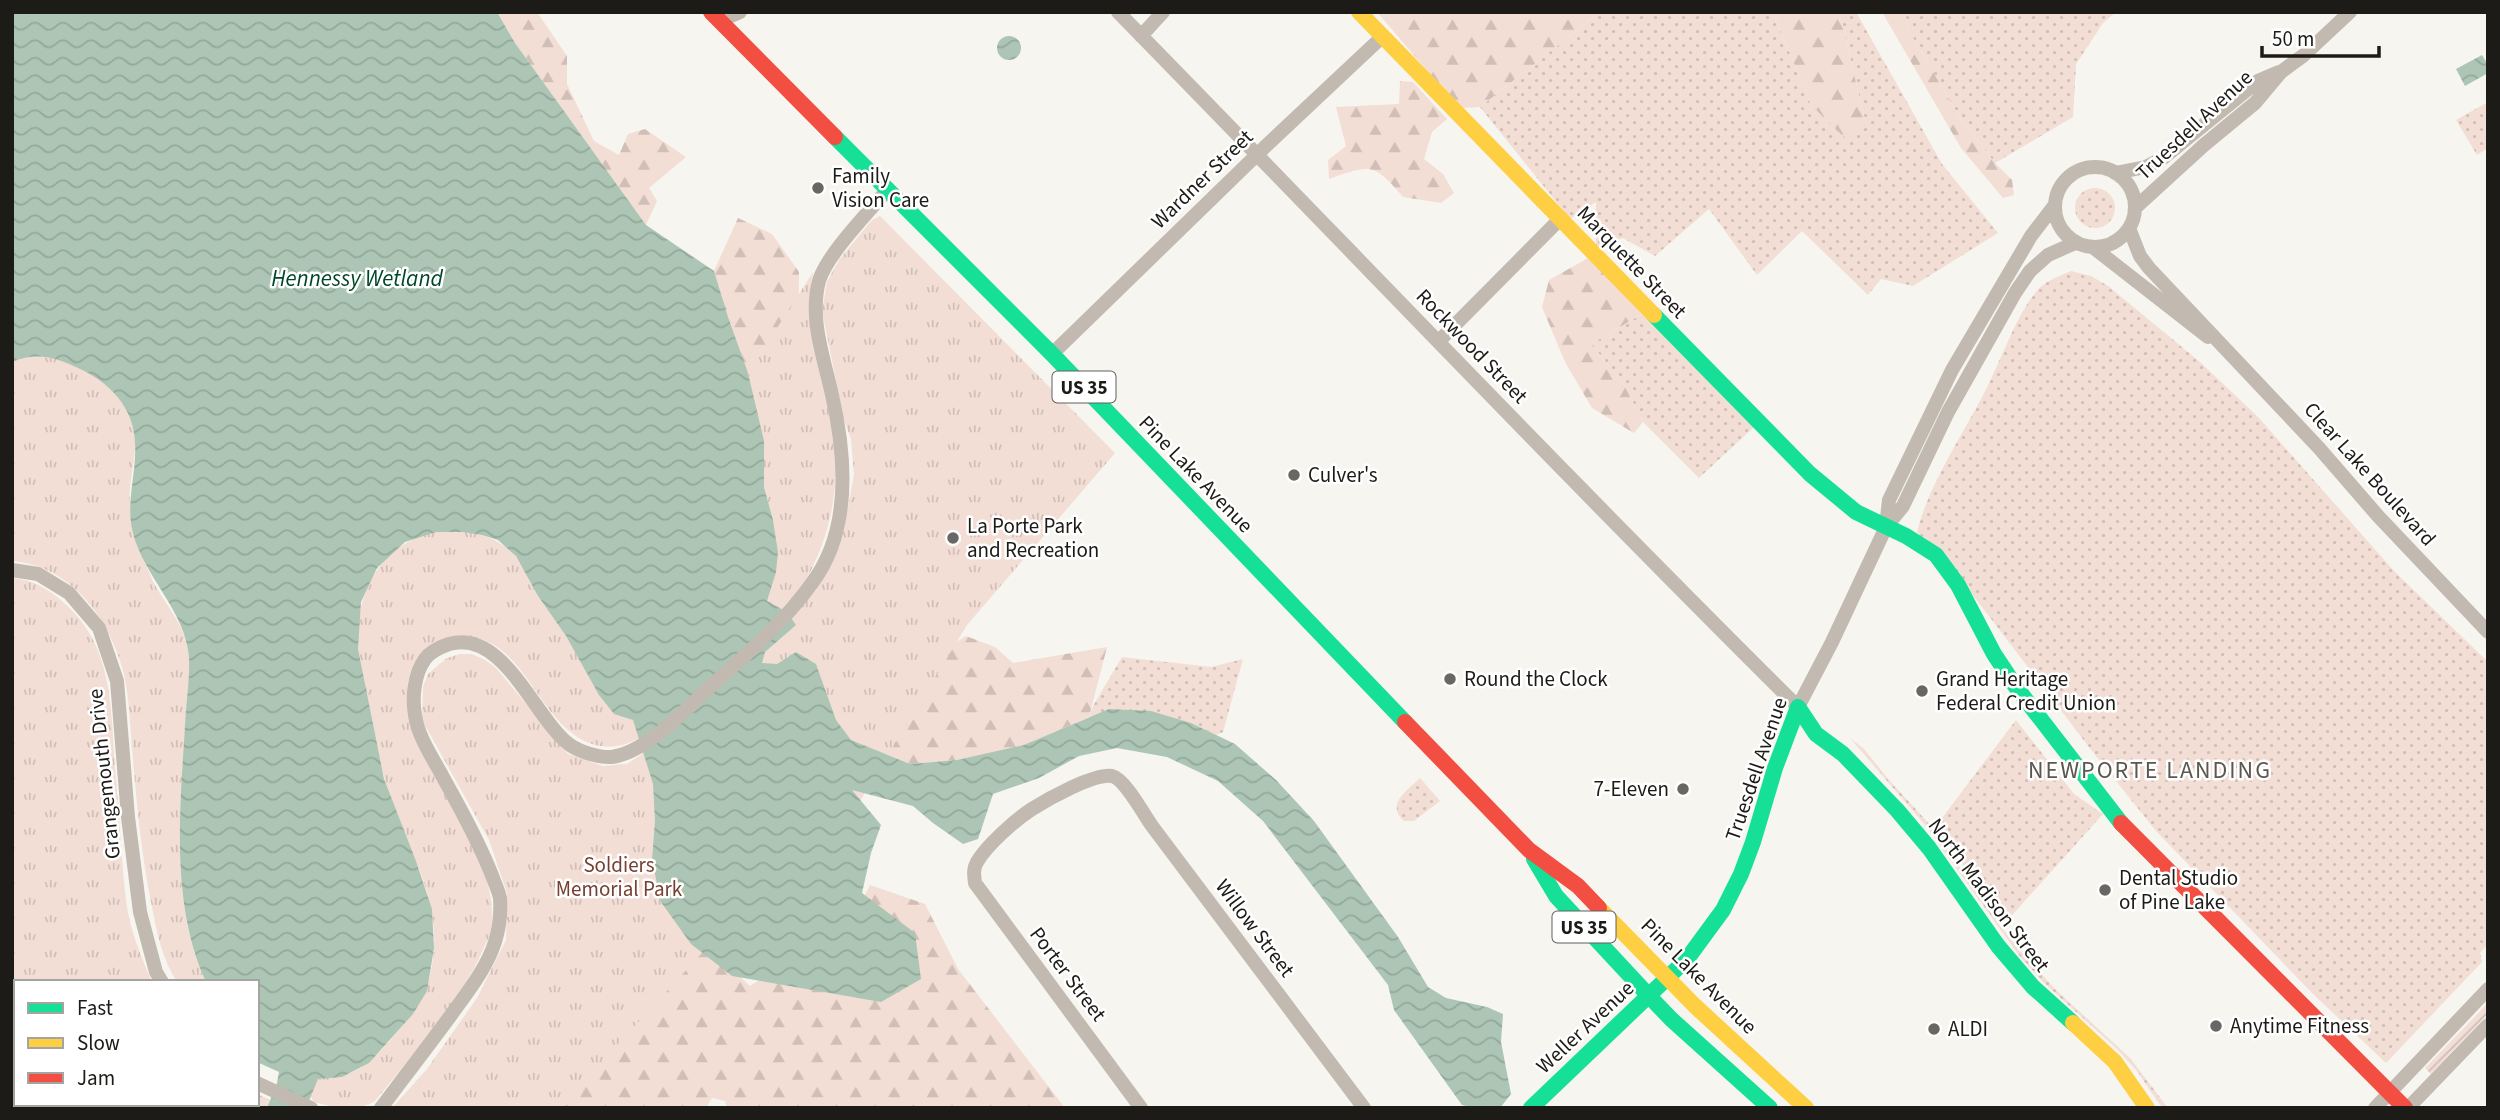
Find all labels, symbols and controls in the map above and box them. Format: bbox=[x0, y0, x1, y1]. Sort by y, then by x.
scale bar bbox=[2262, 14, 2379, 58]
text: 50 m bbox=[2272, 24, 2314, 54]
street label: Truesdell Avenue bbox=[2129, 63, 2259, 187]
street label: Wardner Street bbox=[1144, 123, 1260, 235]
place label: Family Vision Care bbox=[832, 161, 929, 215]
marker: Family Vision Care bbox=[810, 180, 826, 196]
street label: Marquette Street bbox=[1570, 199, 1694, 325]
water label: Hennessy Wetland bbox=[271, 262, 443, 295]
street label: Rockwood Street bbox=[1409, 282, 1535, 410]
road number: US 35 bbox=[1052, 372, 1116, 402]
street label: Clear Lake Boulevard bbox=[2297, 395, 2443, 553]
street label: Pine Lake Avenue bbox=[1132, 408, 1260, 540]
place label: Culver's bbox=[1308, 460, 1378, 490]
marker: Culver's bbox=[1286, 467, 1302, 483]
place label: La Porte Park and Recreation bbox=[967, 511, 1099, 565]
marker: La Porte Park and Recreation bbox=[945, 530, 961, 546]
place label: Round the Clock bbox=[1464, 664, 1608, 694]
place label: Grand Heritage Federal Credit Union bbox=[1936, 664, 2116, 718]
marker: Round the Clock bbox=[1442, 671, 1458, 687]
marker: Grand Heritage Federal Credit Union bbox=[1914, 683, 1930, 699]
street label: Grangemouth Drive bbox=[80, 687, 128, 861]
street label: Truesdell Avenue bbox=[1717, 693, 1795, 845]
district label: NEWPORTE LANDING bbox=[2028, 753, 2272, 788]
place label: 7-Eleven bbox=[1593, 774, 1669, 804]
marker: 7-Eleven bbox=[1675, 781, 1691, 797]
street label: North Madison Street bbox=[1921, 812, 2057, 978]
park label: Soldiers Memorial Park bbox=[556, 850, 683, 904]
place label: Dental Studio of Pine Lake bbox=[2119, 863, 2238, 917]
street label: Willow Street bbox=[1208, 873, 1302, 983]
marker: Dental Studio of Pine Lake bbox=[2097, 882, 2113, 898]
road number: US 35 bbox=[1552, 911, 1616, 942]
street label: Pine Lake Avenue bbox=[1634, 911, 1764, 1041]
street label: Porter Street bbox=[1023, 920, 1113, 1028]
street label: Weller Avenue bbox=[1529, 974, 1641, 1080]
legend bbox=[14, 980, 259, 1106]
text: Fast bbox=[77, 993, 113, 1023]
place label: Anytime Fitness bbox=[2230, 1011, 2369, 1041]
place label: ALDI bbox=[1948, 1014, 1988, 1044]
marker: Anytime Fitness bbox=[2208, 1018, 2224, 1034]
marker: ALDI bbox=[1926, 1021, 1942, 1037]
text: Slow bbox=[77, 1028, 120, 1058]
text: Jam bbox=[77, 1063, 115, 1093]

